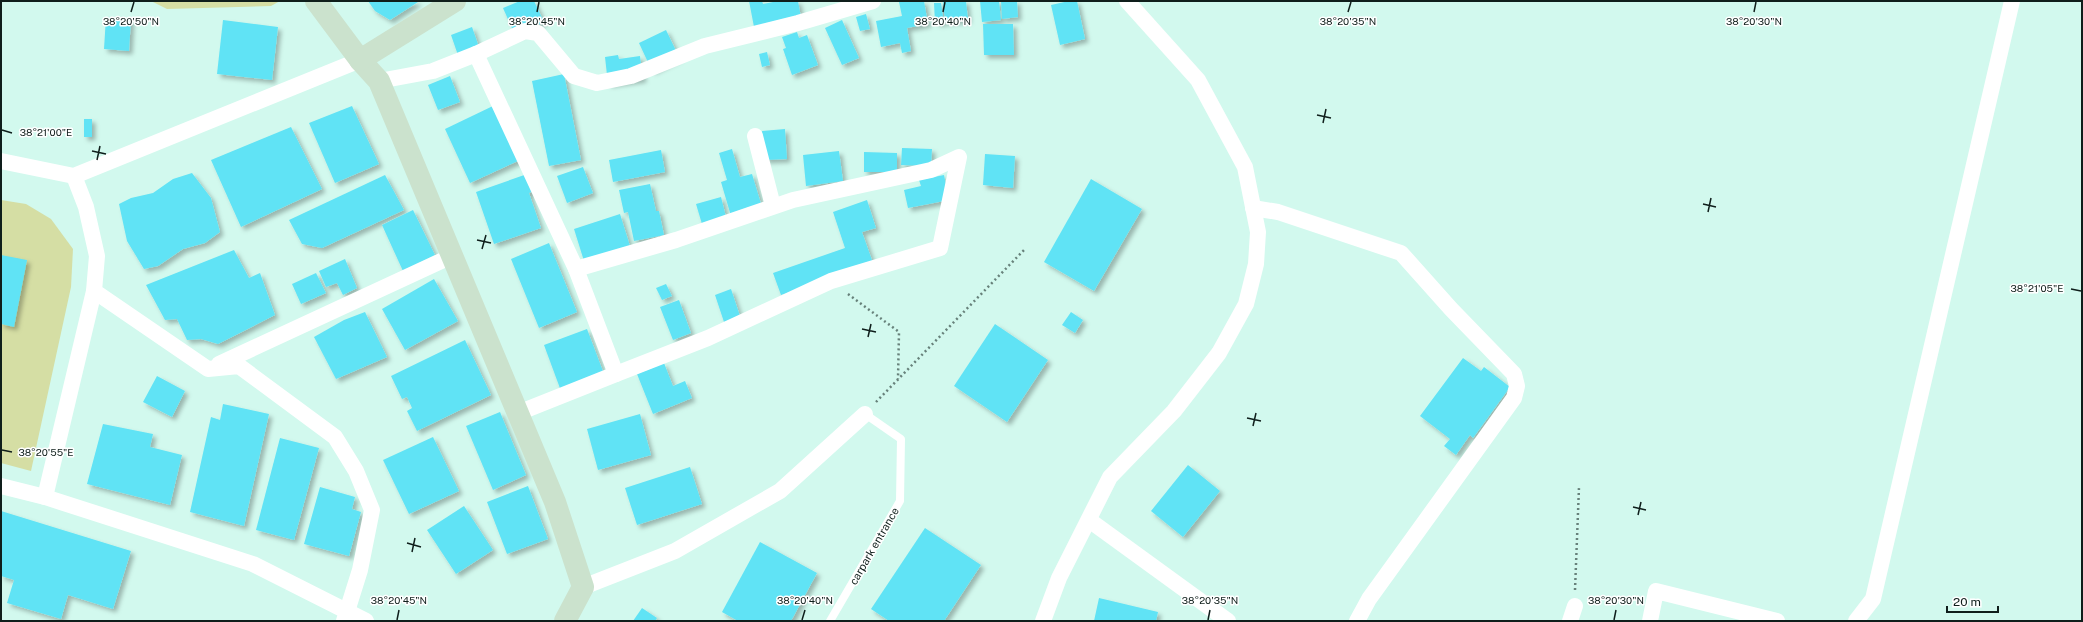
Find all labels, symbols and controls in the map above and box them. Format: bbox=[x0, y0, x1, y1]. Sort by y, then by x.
text: 38°20'50"N bbox=[103, 15, 159, 27]
text: 38°20'45"N bbox=[509, 15, 565, 27]
text: 38°20'40"N bbox=[915, 15, 971, 27]
text: 38°20'35"N bbox=[1320, 15, 1376, 27]
text: 38°20'30"N bbox=[1726, 15, 1782, 27]
text: 38°21'00"E bbox=[20, 126, 72, 138]
text: 38°21'05"E bbox=[2011, 282, 2063, 294]
text: 38°20'55"E bbox=[18, 446, 74, 458]
street label: carpark entrance bbox=[847, 505, 901, 587]
scale bar bbox=[1947, 588, 1998, 614]
text: 38°20'45"N bbox=[371, 594, 427, 606]
text: 38°20'40"N bbox=[777, 594, 833, 606]
text: 38°20'35"N bbox=[1182, 594, 1238, 606]
text: 38°20'30"N bbox=[1588, 594, 1644, 606]
text: 20 m bbox=[1953, 595, 1981, 609]

